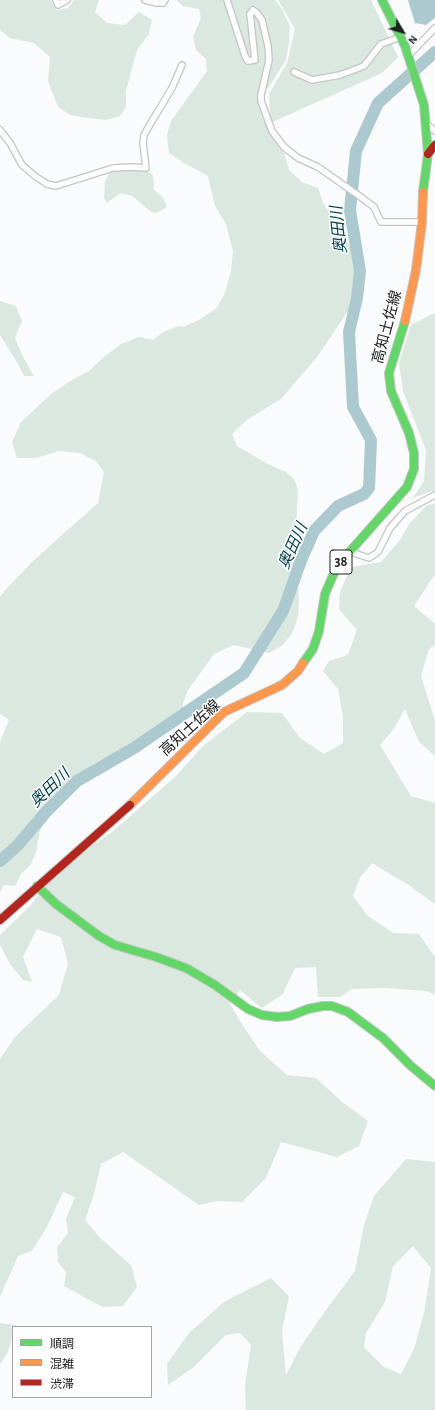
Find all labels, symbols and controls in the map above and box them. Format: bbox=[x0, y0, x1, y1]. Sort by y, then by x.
north arrow bbox=[383, 12, 423, 52]
text: N bbox=[406, 33, 420, 46]
water label: 奥田川 bbox=[327, 205, 351, 255]
street label: 高知土佐線 bbox=[369, 288, 405, 366]
water label: 奥田川 bbox=[274, 520, 312, 572]
road number: 38 bbox=[330, 550, 352, 574]
street label: 高知土佐線 bbox=[156, 696, 224, 760]
water label: 奥田川 bbox=[26, 764, 74, 812]
legend bbox=[12, 1326, 152, 1398]
text: 順調 bbox=[50, 1338, 74, 1350]
text: 混雑 bbox=[50, 1358, 74, 1370]
text: 渋滞 bbox=[50, 1378, 74, 1390]

